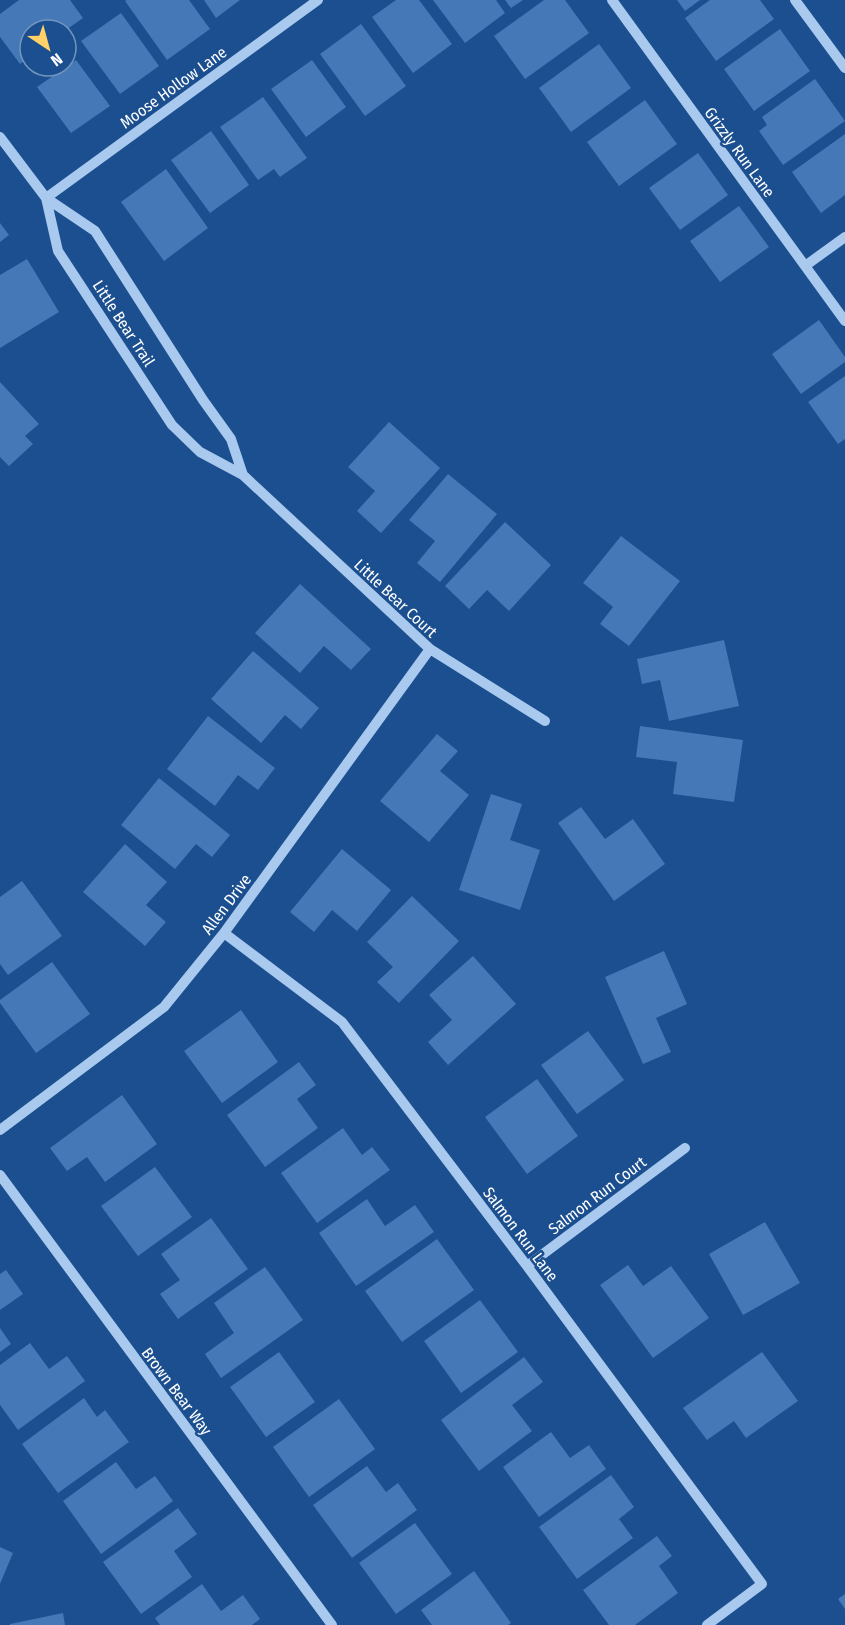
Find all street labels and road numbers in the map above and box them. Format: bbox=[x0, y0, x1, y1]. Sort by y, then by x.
street label: Moose Hollow Lane bbox=[116, 42, 230, 132]
street label: Grizzly Run Lane bbox=[701, 103, 779, 201]
street label: Little Bear Trail bbox=[89, 277, 159, 370]
street label: Little Bear Court bbox=[350, 555, 442, 642]
street label: Allen Drive bbox=[198, 870, 255, 938]
street label: Salmon Run Court bbox=[545, 1152, 651, 1238]
street label: Salmon Run Lane bbox=[479, 1183, 562, 1285]
street label: Brown Bear Way bbox=[137, 1344, 216, 1440]

